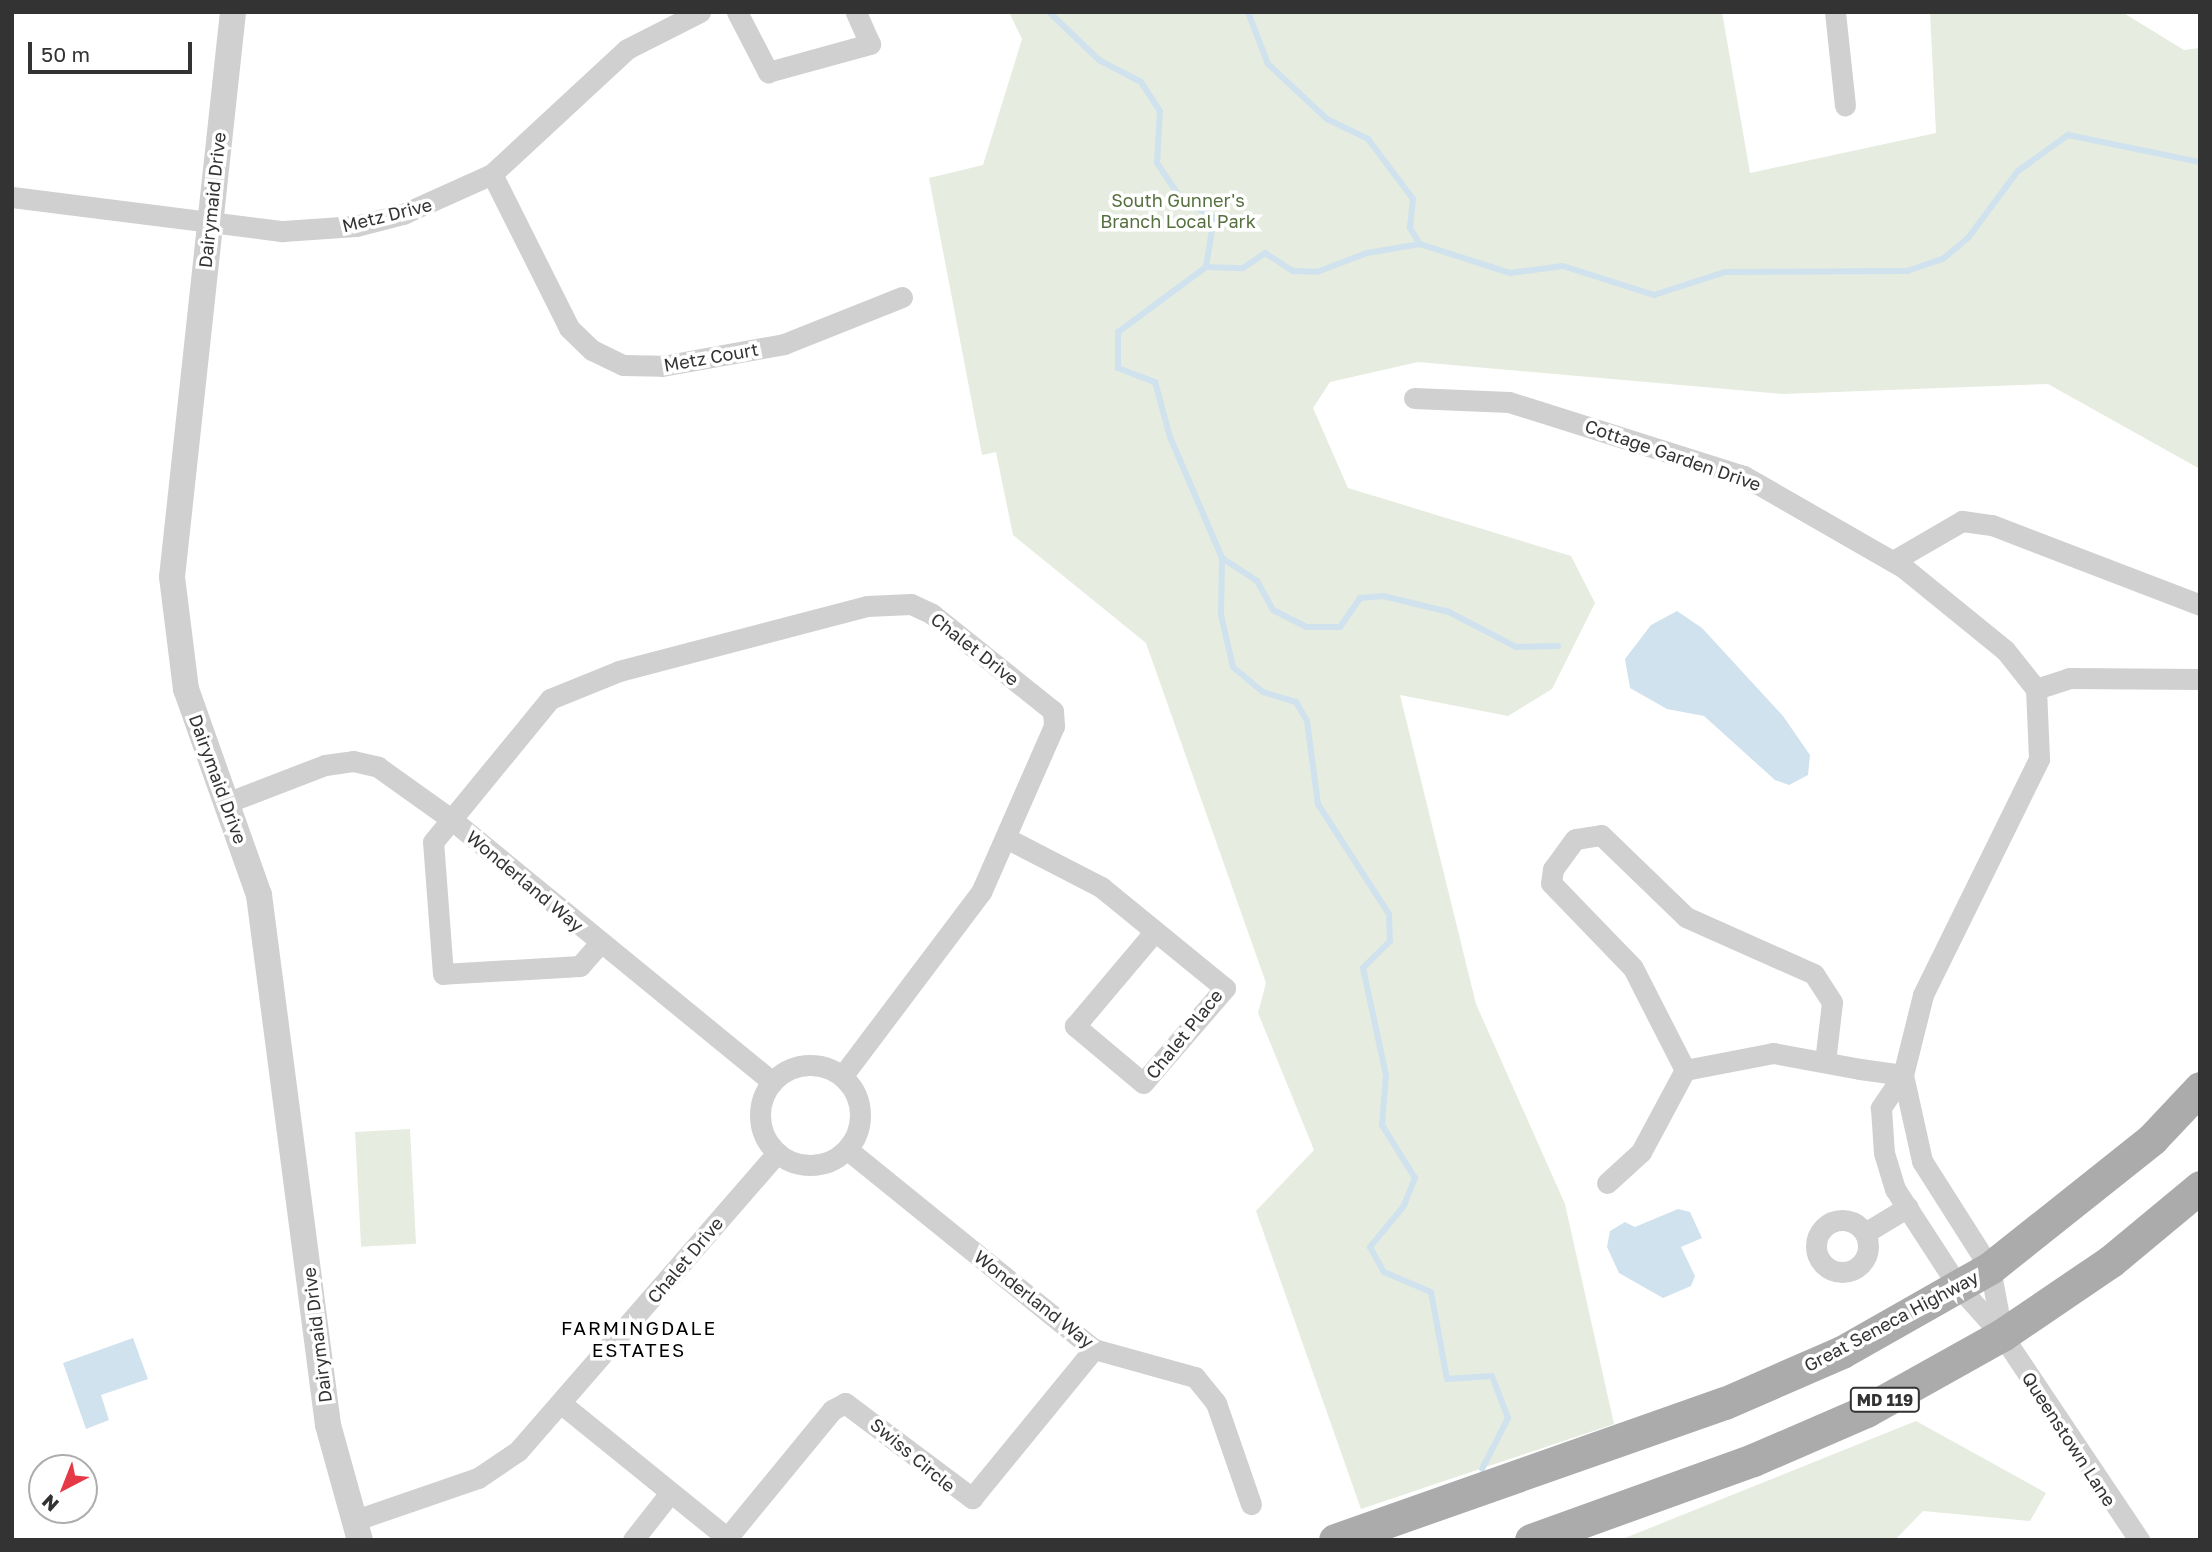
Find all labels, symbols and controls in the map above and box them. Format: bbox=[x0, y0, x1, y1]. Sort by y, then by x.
scale bar bbox=[32, 28, 196, 72]
text: 50 m bbox=[41, 41, 90, 67]
street label: Dairymaid Drive bbox=[194, 131, 230, 269]
park label: South Gunner's Branch Local Park bbox=[1100, 190, 1256, 232]
street label: Metz Drive bbox=[340, 193, 434, 237]
street label: Metz Court bbox=[662, 338, 760, 376]
street label: Cottage Garden Drive bbox=[1582, 415, 1764, 495]
street label: Chalet Drive bbox=[927, 608, 1023, 690]
street label: Dairymaid Drive bbox=[185, 711, 251, 847]
street label: Wonderland Way bbox=[462, 826, 588, 936]
street label: Chalet Place bbox=[1141, 985, 1227, 1083]
street label: Chalet Drive bbox=[643, 1213, 727, 1307]
street label: Wonderland Way bbox=[970, 1246, 1098, 1352]
street label: Dairymaid Drive bbox=[298, 1266, 336, 1404]
street label: Great Seneca Highway bbox=[1800, 1266, 1982, 1376]
district label: FARMINGDALE ESTATES bbox=[562, 1317, 716, 1361]
street label: Queenstown Lane bbox=[2018, 1368, 2120, 1510]
road number: MD 119 bbox=[1848, 1388, 1922, 1412]
street label: Swiss Circle bbox=[866, 1413, 960, 1497]
north arrow bbox=[28, 1454, 98, 1524]
text: N bbox=[37, 1490, 63, 1517]

